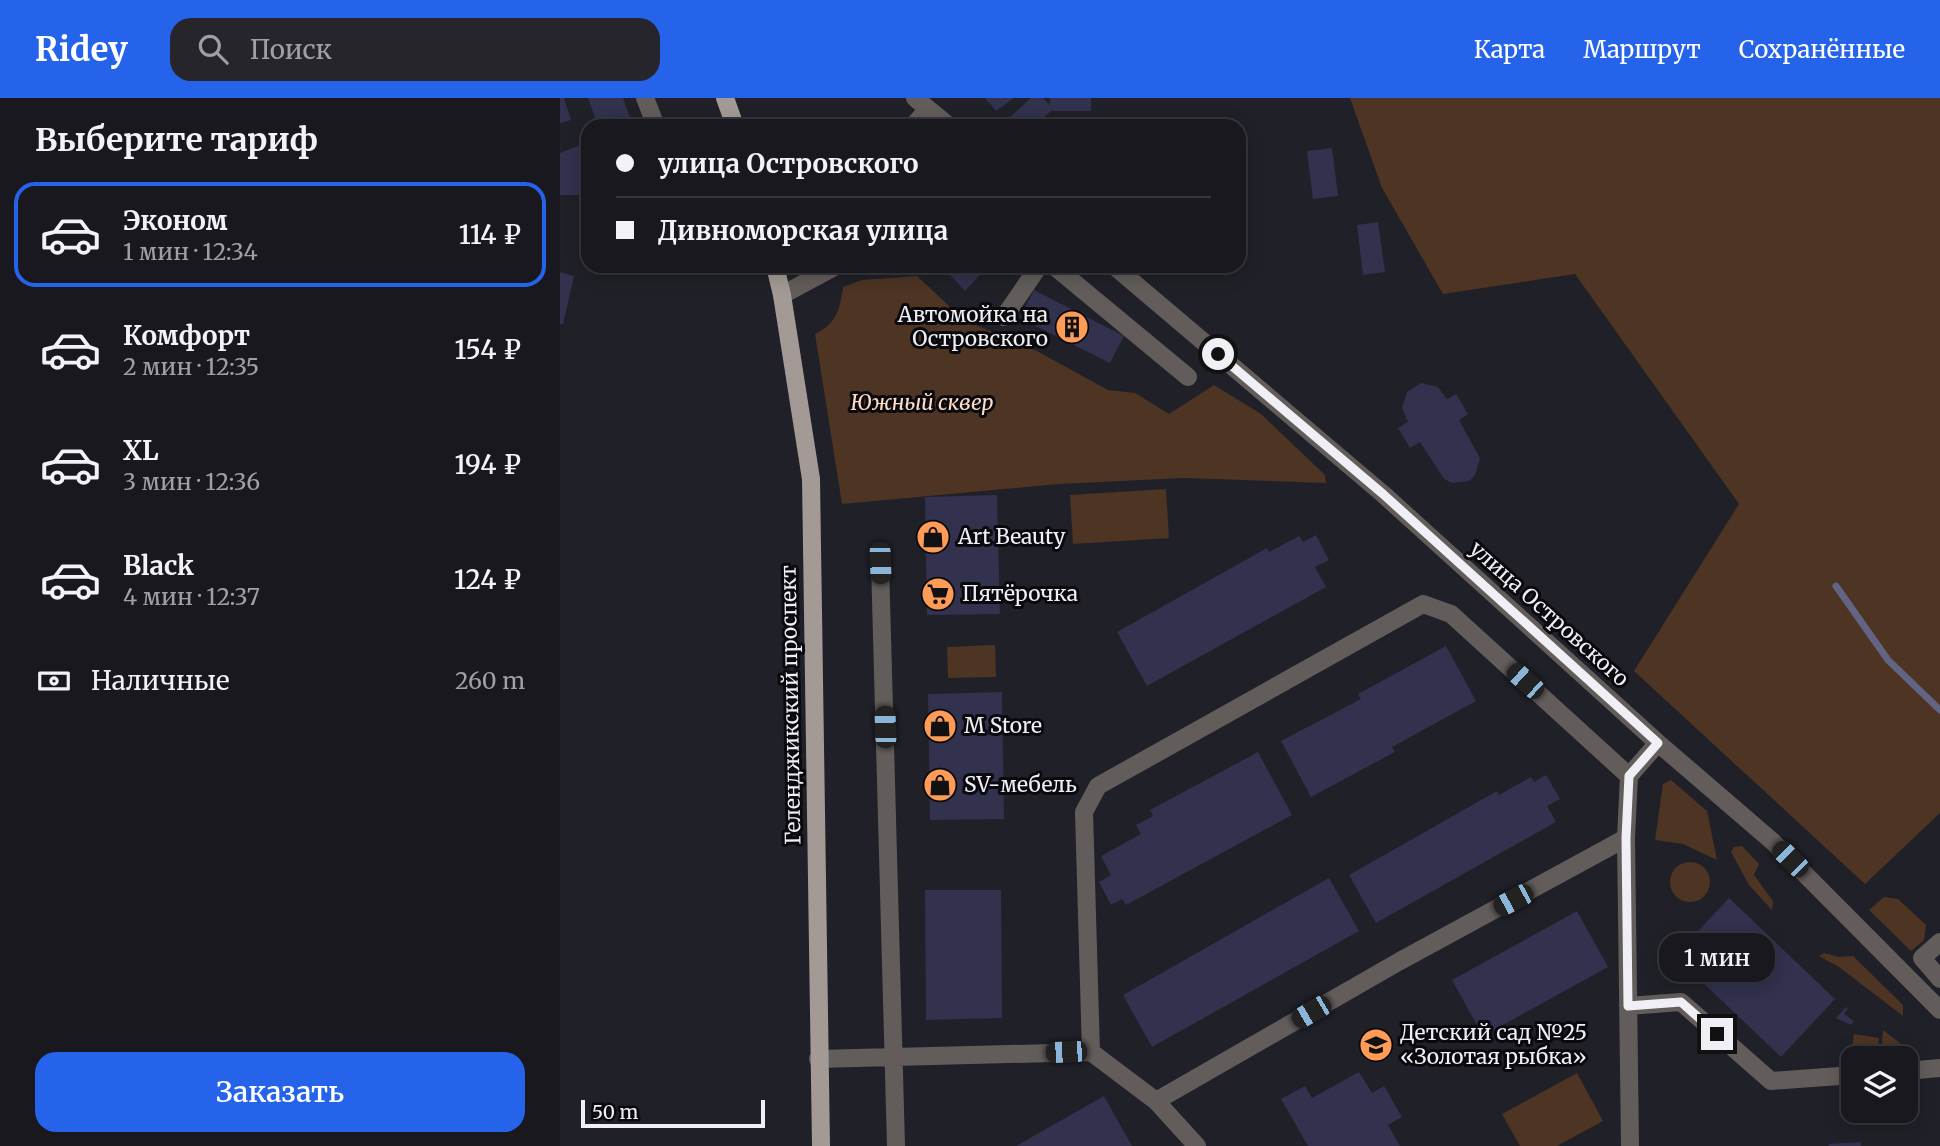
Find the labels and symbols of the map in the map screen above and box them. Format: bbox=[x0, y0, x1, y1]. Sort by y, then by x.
place label: Автомойка на Островского bbox=[897, 301, 1048, 352]
building icon: Автомойка на Островского bbox=[1053, 308, 1091, 346]
route start bbox=[1202, 338, 1234, 370]
park label: Южный сквер bbox=[851, 389, 993, 416]
shop icon: Art Beauty bbox=[914, 518, 952, 556]
place label: Art Beauty bbox=[957, 523, 1066, 550]
street label: улица Островского bbox=[1464, 535, 1635, 692]
car bbox=[869, 542, 892, 584]
street label: Геленджикский проспект bbox=[775, 565, 806, 845]
supermarket icon: Пятёрочка bbox=[919, 575, 957, 613]
place label: Пятёрочка bbox=[962, 580, 1078, 607]
car bbox=[1503, 659, 1548, 703]
car bbox=[874, 706, 897, 748]
shop icon: M Store bbox=[921, 707, 959, 745]
place label: M Store bbox=[964, 712, 1042, 739]
shop icon: SV-мебель bbox=[921, 766, 959, 804]
place label: SV-мебель bbox=[964, 771, 1077, 798]
car bbox=[1768, 837, 1813, 881]
car bbox=[1490, 881, 1537, 919]
callout: 1 мин bbox=[1659, 932, 1775, 982]
car bbox=[1288, 992, 1335, 1032]
route end bbox=[1701, 1018, 1733, 1050]
place label: Детский сад №25 «Золотая рыбка» bbox=[1400, 1019, 1587, 1070]
school or university icon: Детский сад №25 «Золотая рыбка» bbox=[1357, 1026, 1395, 1064]
car bbox=[1045, 1041, 1088, 1063]
scale bar bbox=[581, 1097, 765, 1129]

